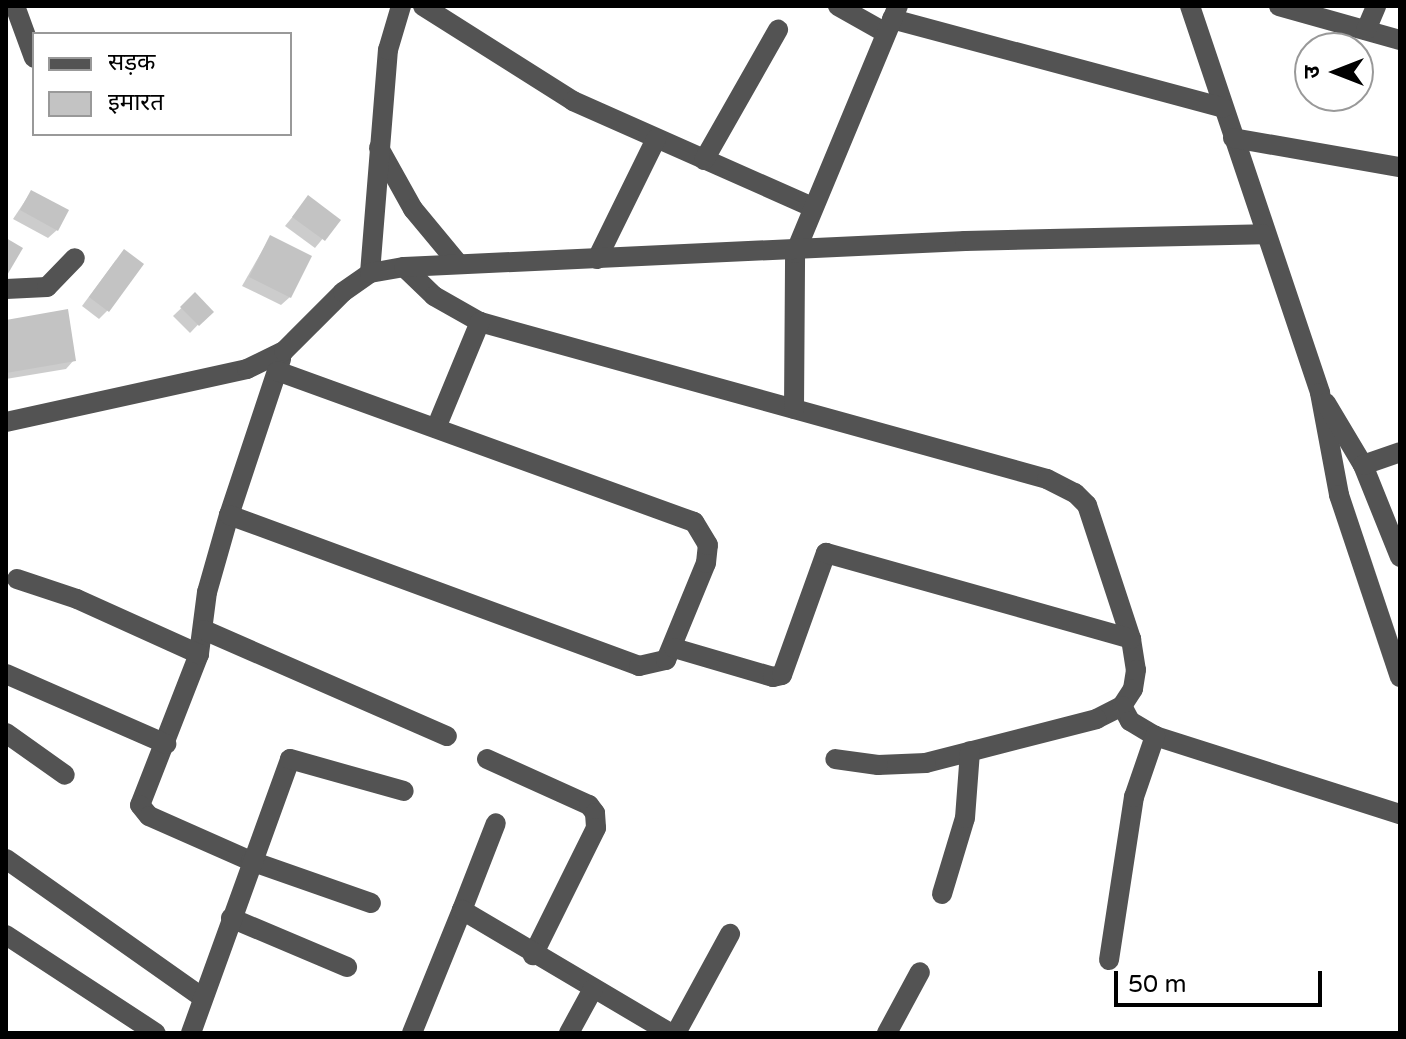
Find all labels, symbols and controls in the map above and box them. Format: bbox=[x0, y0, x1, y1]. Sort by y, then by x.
legend bbox=[32, 32, 292, 136]
north arrow bbox=[1294, 32, 1374, 112]
text: सड़क bbox=[108, 48, 156, 77]
text: उ bbox=[1299, 66, 1325, 78]
text: इमारत bbox=[108, 88, 164, 117]
scale bar bbox=[1118, 955, 1326, 1005]
text: 50 m bbox=[1128, 970, 1186, 999]

